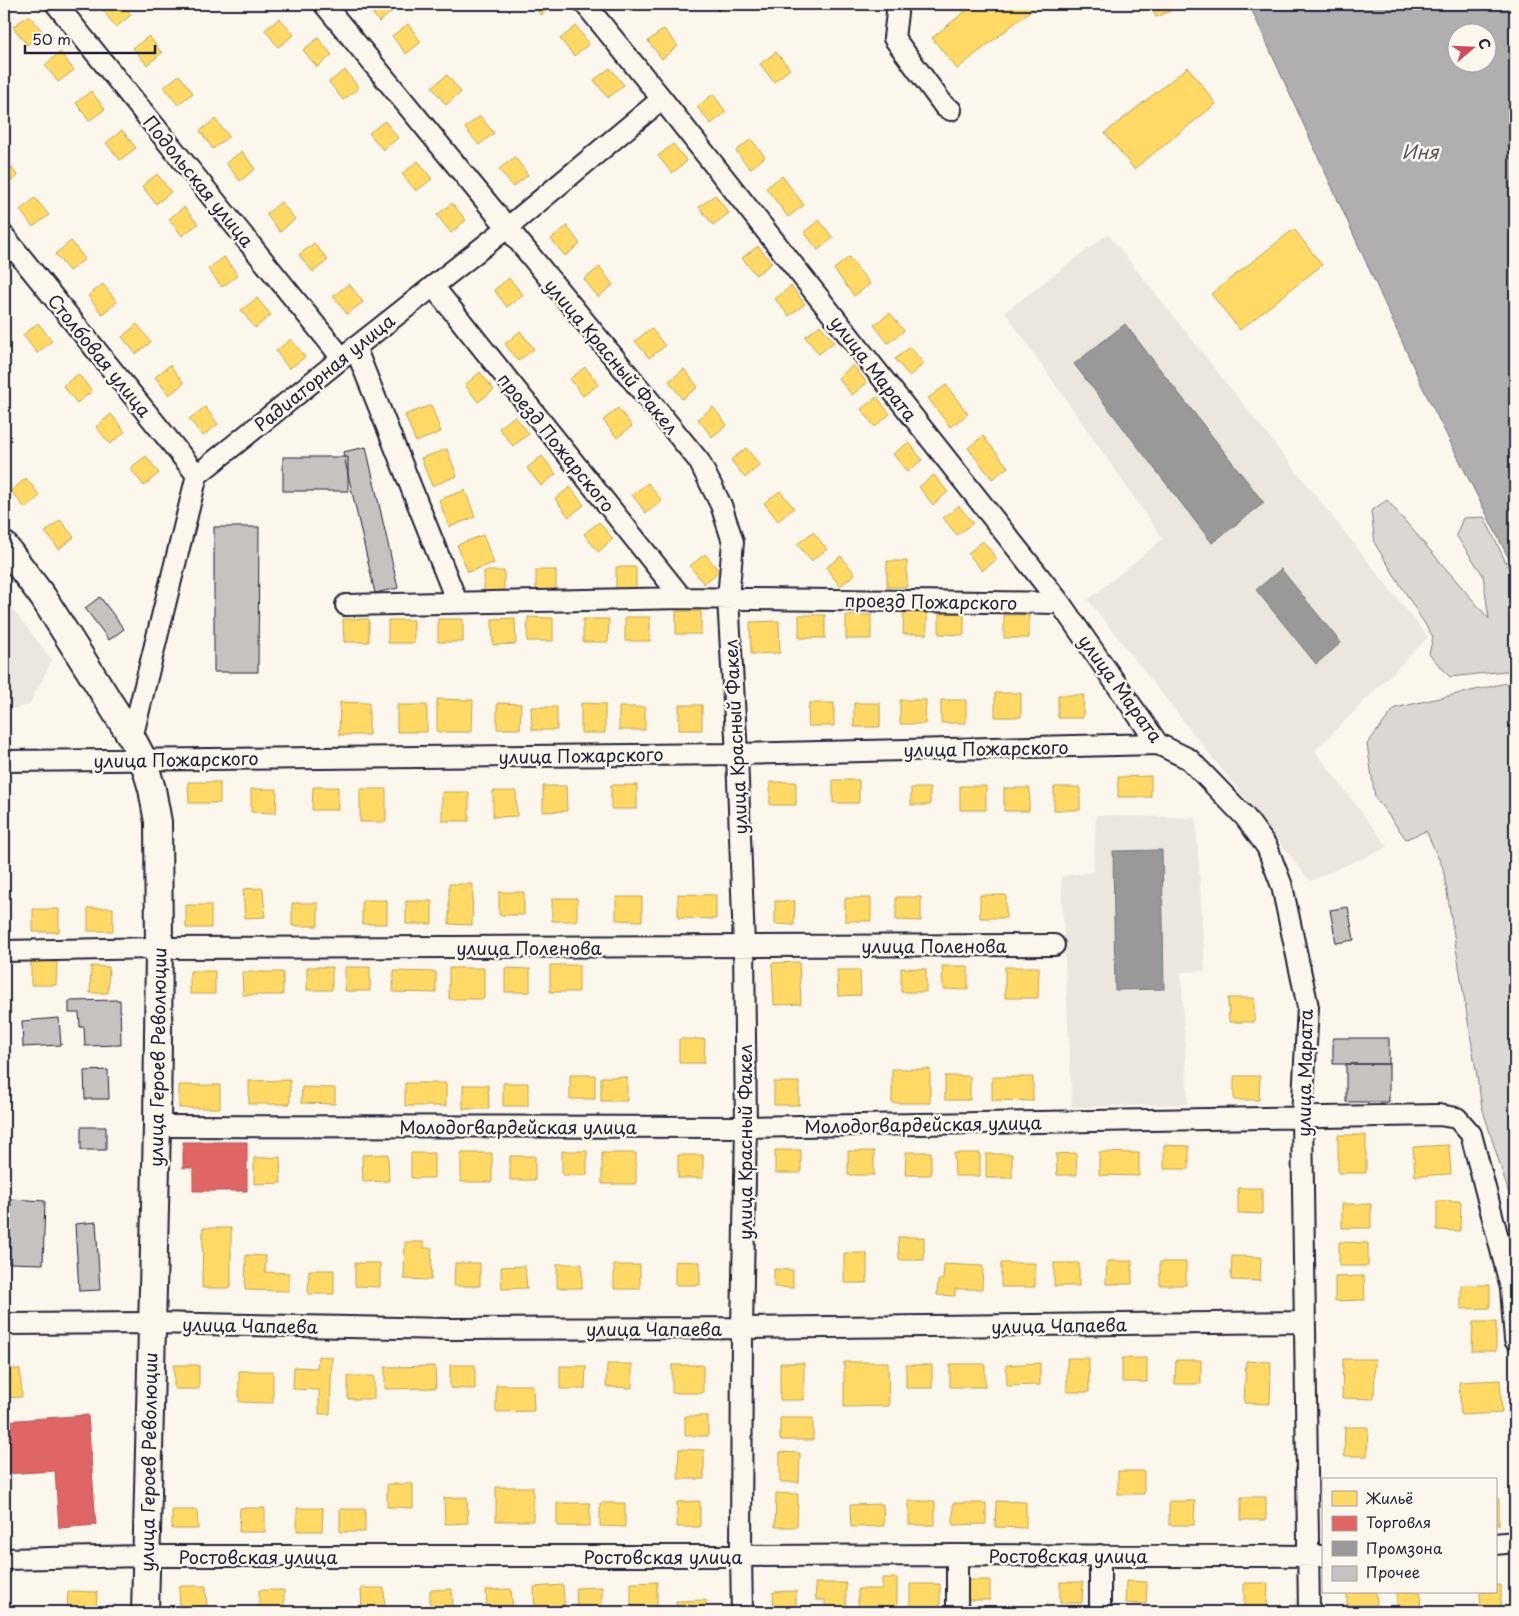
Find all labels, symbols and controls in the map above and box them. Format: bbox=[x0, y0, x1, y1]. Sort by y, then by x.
scale bar bbox=[25, 22, 155, 54]
north arrow bbox=[1446, 22, 1496, 72]
text: 50 m bbox=[32, 27, 71, 50]
text: С bbox=[1473, 35, 1496, 52]
street label: Подольская улица bbox=[137, 109, 261, 253]
water label: Иня bbox=[1401, 137, 1440, 165]
street label: улица Красный Факел bbox=[539, 272, 685, 440]
street label: Столбовая улица bbox=[42, 287, 159, 423]
street label: Радиаторная улица bbox=[248, 306, 401, 437]
street label: улица Марата bbox=[824, 309, 924, 427]
street label: проезд Пожарского bbox=[492, 366, 622, 518]
street label: проезд Пожарского bbox=[844, 586, 1018, 616]
street label: улица Марата bbox=[1072, 628, 1170, 748]
street label: улица Красный Факел bbox=[716, 639, 754, 835]
street label: улица Пожарского bbox=[903, 733, 1069, 763]
street label: улица Пожарского bbox=[498, 740, 664, 770]
street label: улица Пожарского bbox=[93, 744, 259, 774]
street label: улица Поленова bbox=[861, 932, 1008, 959]
street label: улица Поленова bbox=[456, 934, 603, 961]
street label: улица Героев Революции bbox=[142, 947, 172, 1167]
street label: улица Марата bbox=[1289, 1008, 1319, 1137]
street label: улица Красный Факел bbox=[731, 1044, 758, 1240]
street label: Молодогвардейская улица bbox=[804, 1108, 1043, 1140]
street label: Молодогвардейская улица bbox=[399, 1113, 637, 1140]
street label: улица Чапаева bbox=[182, 1310, 319, 1340]
street label: улица Чапаева bbox=[991, 1310, 1128, 1340]
street label: улица Чапаева bbox=[586, 1315, 723, 1342]
street label: улица Героев Революции bbox=[133, 1352, 163, 1572]
legend bbox=[1322, 1478, 1496, 1594]
text: Жильё bbox=[1365, 1486, 1413, 1509]
text: Торговля bbox=[1366, 1510, 1431, 1533]
text: Промзона bbox=[1366, 1536, 1443, 1559]
street label: Ростовская улица bbox=[988, 1542, 1148, 1569]
street label: Ростовская улица bbox=[178, 1543, 338, 1570]
street label: Ростовская улица bbox=[583, 1543, 743, 1570]
text: Прочее bbox=[1366, 1560, 1420, 1583]

